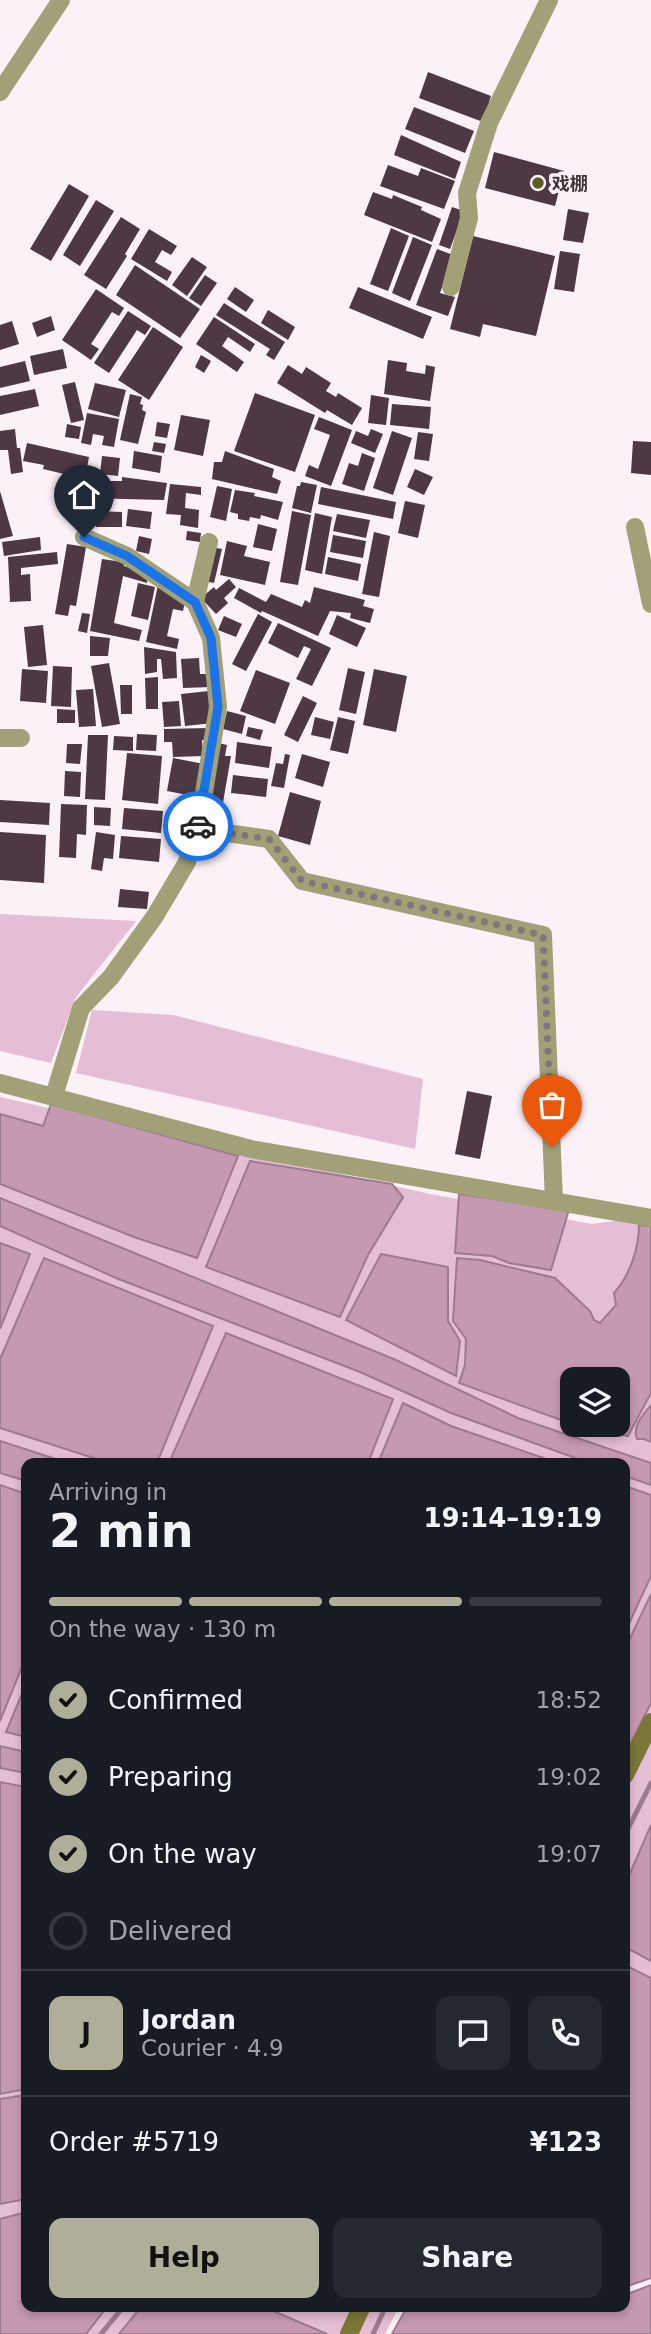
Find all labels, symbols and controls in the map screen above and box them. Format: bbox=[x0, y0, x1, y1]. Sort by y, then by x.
place label: 戏棚 bbox=[552, 173, 588, 194]
marker: 戏棚 bbox=[530, 175, 546, 191]
pin bbox=[54, 465, 114, 537]
icon: home bbox=[65, 476, 103, 514]
courier bbox=[163, 791, 233, 861]
icon: car bbox=[179, 807, 217, 845]
pin bbox=[522, 1075, 582, 1147]
icon: bag bbox=[533, 1086, 571, 1124]
map controls bbox=[560, 1367, 630, 1437]
button: layers bbox=[560, 1367, 630, 1437]
text: Arriving in bbox=[49, 1479, 167, 1505]
text: 19:14–19:19 bbox=[423, 1503, 602, 1533]
text: 2 min bbox=[49, 1504, 193, 1558]
text: On the way · 130 m bbox=[49, 1616, 276, 1642]
icon: check bbox=[49, 1681, 87, 1719]
text: Confirmed bbox=[108, 1685, 243, 1715]
text: 18:52 bbox=[536, 1687, 602, 1713]
icon: check bbox=[49, 1758, 87, 1796]
text: Preparing bbox=[108, 1762, 233, 1792]
text: 19:02 bbox=[536, 1764, 602, 1790]
icon: check bbox=[49, 1835, 87, 1873]
text: On the way bbox=[108, 1839, 257, 1869]
text: 19:07 bbox=[536, 1841, 602, 1867]
text: Delivered bbox=[108, 1916, 232, 1946]
button: chat bbox=[436, 1996, 510, 2070]
button: phone bbox=[528, 1996, 602, 2070]
text: Jordan bbox=[141, 2005, 236, 2035]
text: J bbox=[81, 2018, 91, 2048]
text: Courier · 4.9 bbox=[141, 2035, 284, 2061]
text: Order #5719 bbox=[49, 2127, 219, 2157]
text: ¥123 bbox=[530, 2127, 602, 2157]
button: Help bbox=[49, 2218, 319, 2298]
button: Share bbox=[333, 2218, 602, 2298]

